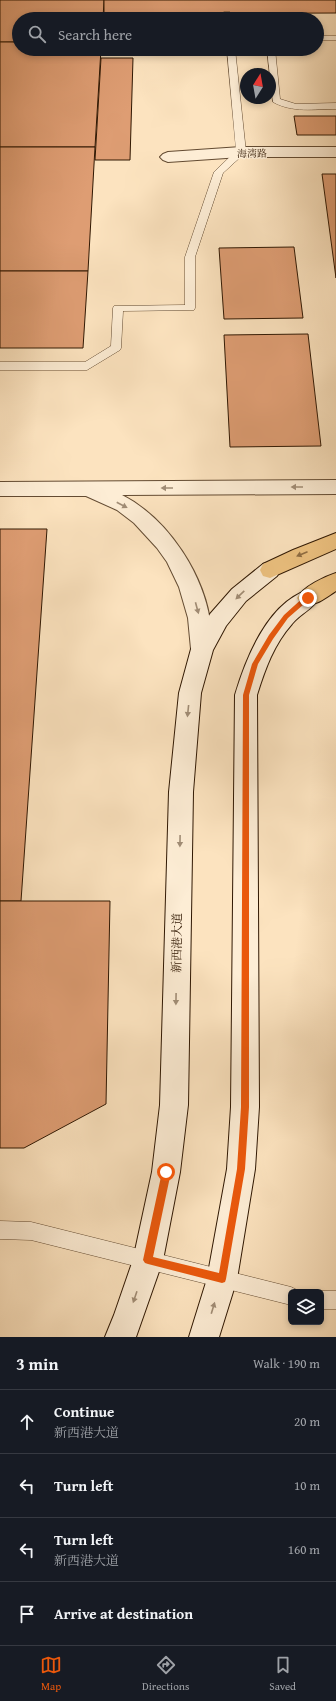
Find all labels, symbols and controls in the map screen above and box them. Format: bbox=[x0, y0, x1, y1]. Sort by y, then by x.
search box bbox=[12, 12, 324, 56]
icon: search bbox=[26, 23, 48, 45]
text: Search here bbox=[58, 24, 132, 45]
north arrow bbox=[240, 68, 276, 104]
street label: 海湾路 bbox=[237, 146, 267, 161]
one-way arrow bbox=[290, 484, 303, 490]
one-way arrow bbox=[160, 485, 173, 491]
one-way arrow bbox=[116, 502, 128, 508]
one-way arrow bbox=[296, 552, 308, 558]
route end bbox=[299, 589, 317, 607]
one-way arrow bbox=[235, 591, 245, 600]
one-way arrow bbox=[194, 602, 200, 614]
one-way arrow bbox=[185, 705, 191, 717]
one-way arrow bbox=[177, 835, 183, 848]
street label: 新西港大道 bbox=[167, 913, 186, 973]
one-way arrow bbox=[173, 993, 179, 1006]
route start bbox=[157, 1163, 175, 1181]
map controls bbox=[288, 1289, 324, 1325]
button: layers bbox=[288, 1289, 324, 1325]
one-way arrow bbox=[132, 1291, 138, 1303]
one-way arrow bbox=[210, 1302, 216, 1314]
text: 3 min bbox=[16, 1351, 58, 1376]
text: Walk · 190 m bbox=[253, 1354, 320, 1373]
text: Continue bbox=[54, 1401, 115, 1422]
icon: ahead bbox=[16, 1411, 38, 1433]
text: 20 m bbox=[294, 1412, 320, 1431]
text: 新西港大道 bbox=[54, 1423, 119, 1442]
icon: left bbox=[16, 1475, 38, 1497]
text: Turn left bbox=[54, 1475, 113, 1496]
text: 10 m bbox=[294, 1476, 320, 1495]
text: Turn left bbox=[54, 1529, 113, 1550]
icon: left bbox=[16, 1539, 38, 1561]
text: 160 m bbox=[288, 1540, 320, 1559]
text: 新西港大道 bbox=[54, 1551, 119, 1570]
icon: arrive bbox=[16, 1603, 38, 1625]
text: Arrive at destination bbox=[54, 1603, 193, 1624]
tab: Map bbox=[40, 1654, 62, 1694]
tab: Directions bbox=[142, 1654, 189, 1694]
tab: Saved bbox=[269, 1654, 296, 1694]

